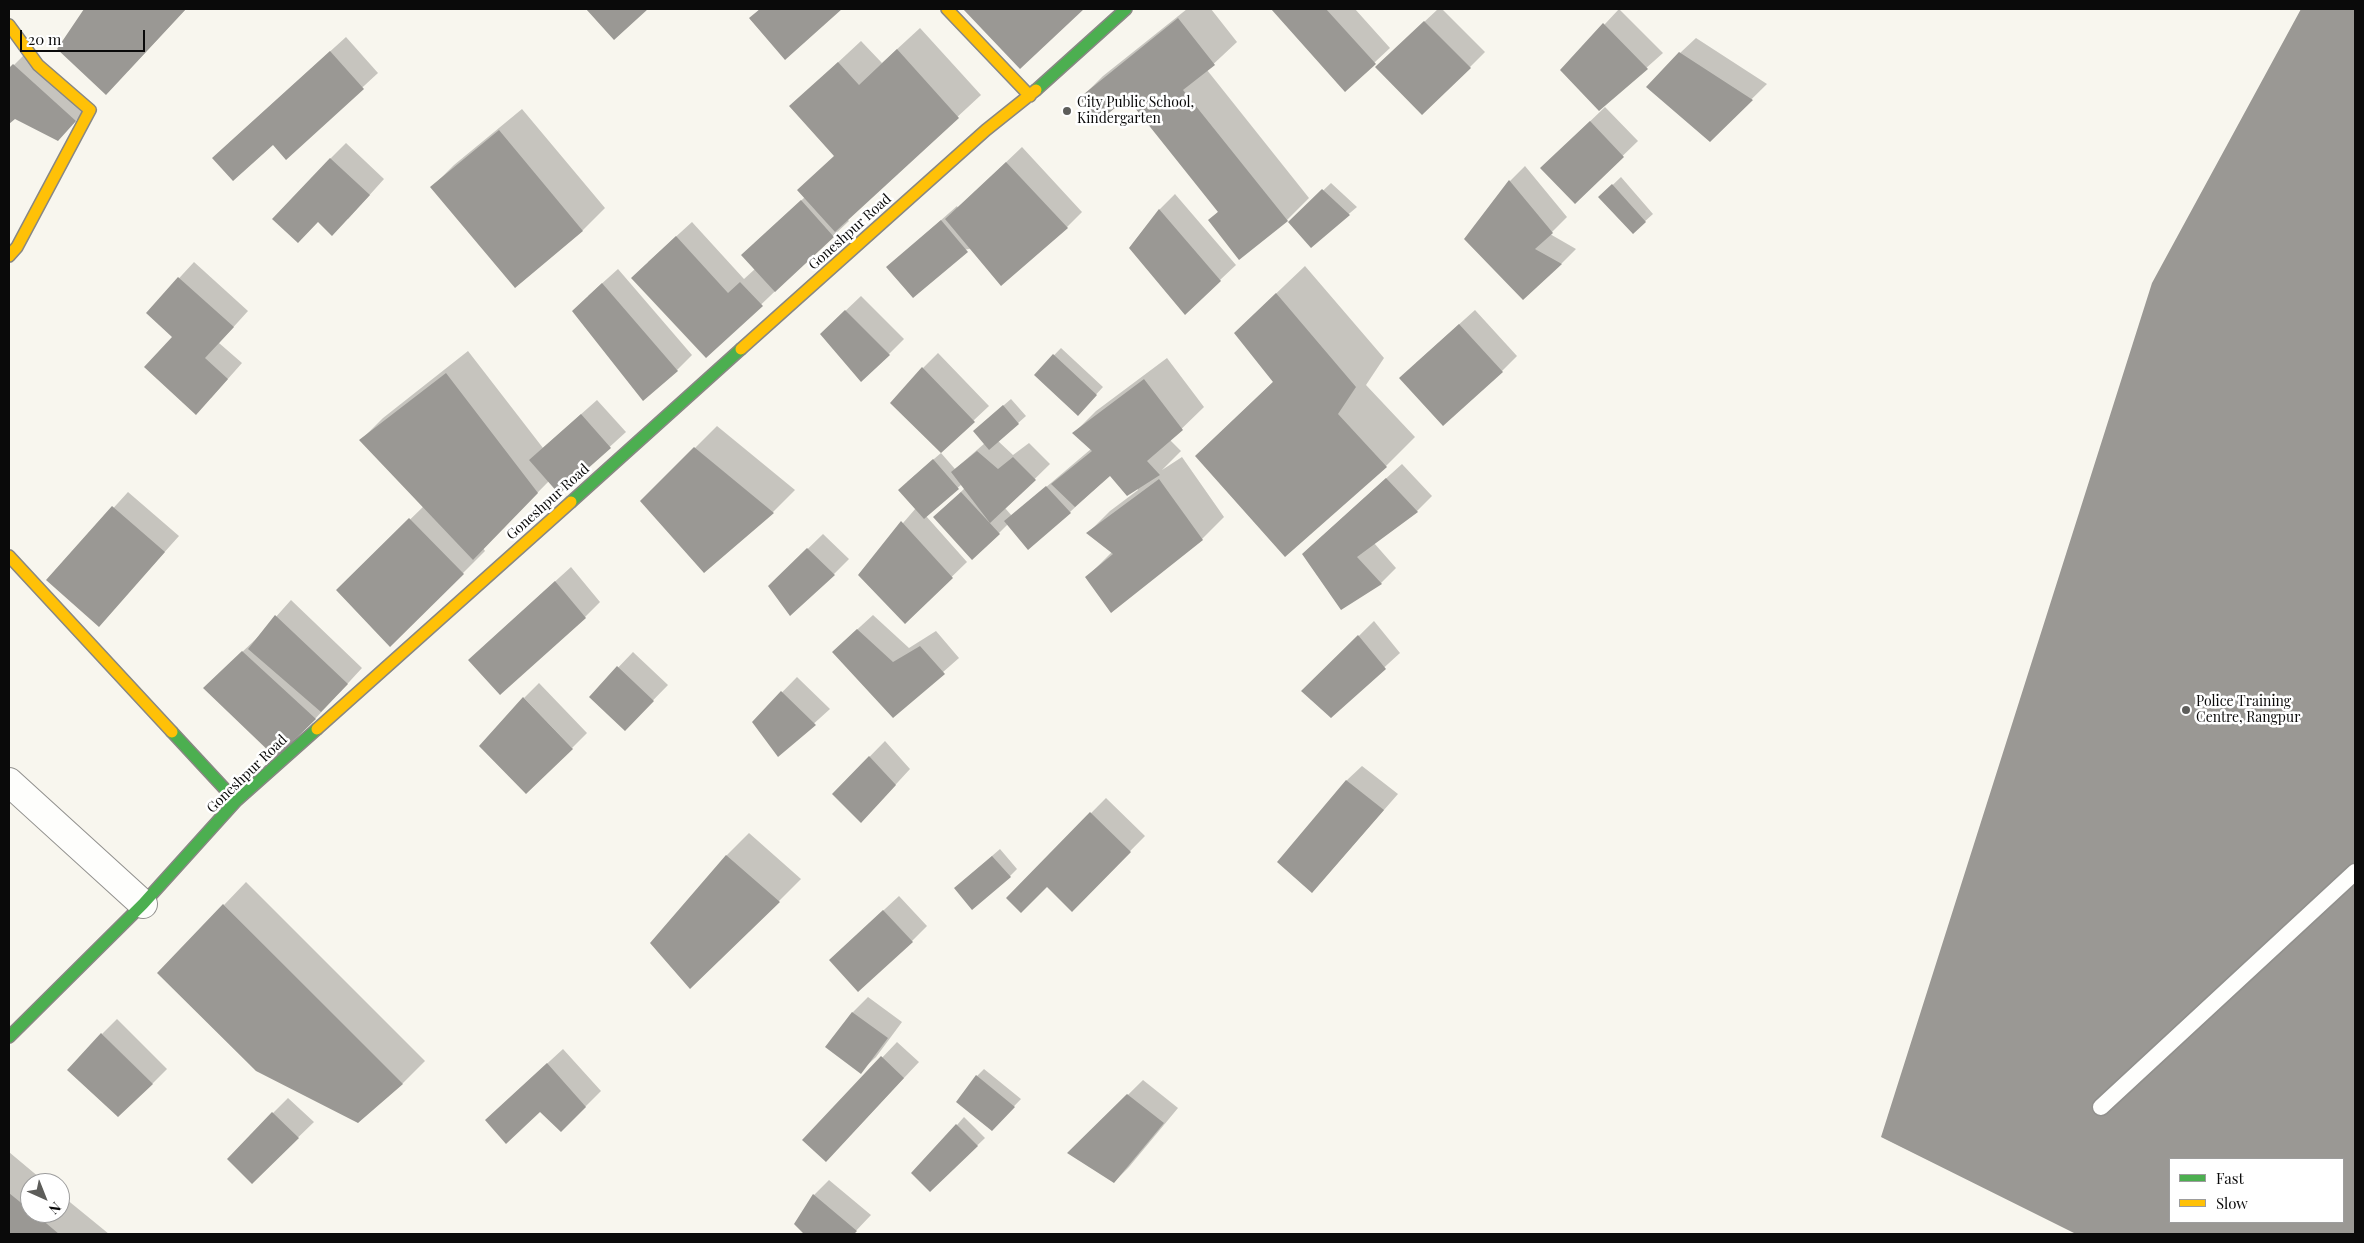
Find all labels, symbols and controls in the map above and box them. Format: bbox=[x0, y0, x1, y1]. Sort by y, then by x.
scale bar bbox=[22, 20, 148, 52]
text: 20 m bbox=[28, 29, 61, 49]
place label: City Public School, Kindergarten bbox=[1077, 95, 1194, 128]
marker: City Public School, Kindergarten bbox=[1061, 105, 1073, 117]
street label: Goneshpur Road bbox=[805, 191, 895, 273]
street label: Goneshpur Road bbox=[503, 461, 593, 543]
place label: Police Training Centre, Rangpur bbox=[2196, 694, 2300, 726]
marker: Police Training Centre, Rangpur bbox=[2180, 704, 2192, 716]
street label: Goneshpur Road bbox=[203, 731, 291, 817]
legend bbox=[2169, 1158, 2344, 1223]
text: Fast bbox=[2216, 1168, 2244, 1188]
north arrow bbox=[20, 1173, 70, 1223]
text: Slow bbox=[2216, 1193, 2248, 1213]
text: N bbox=[45, 1198, 65, 1219]

